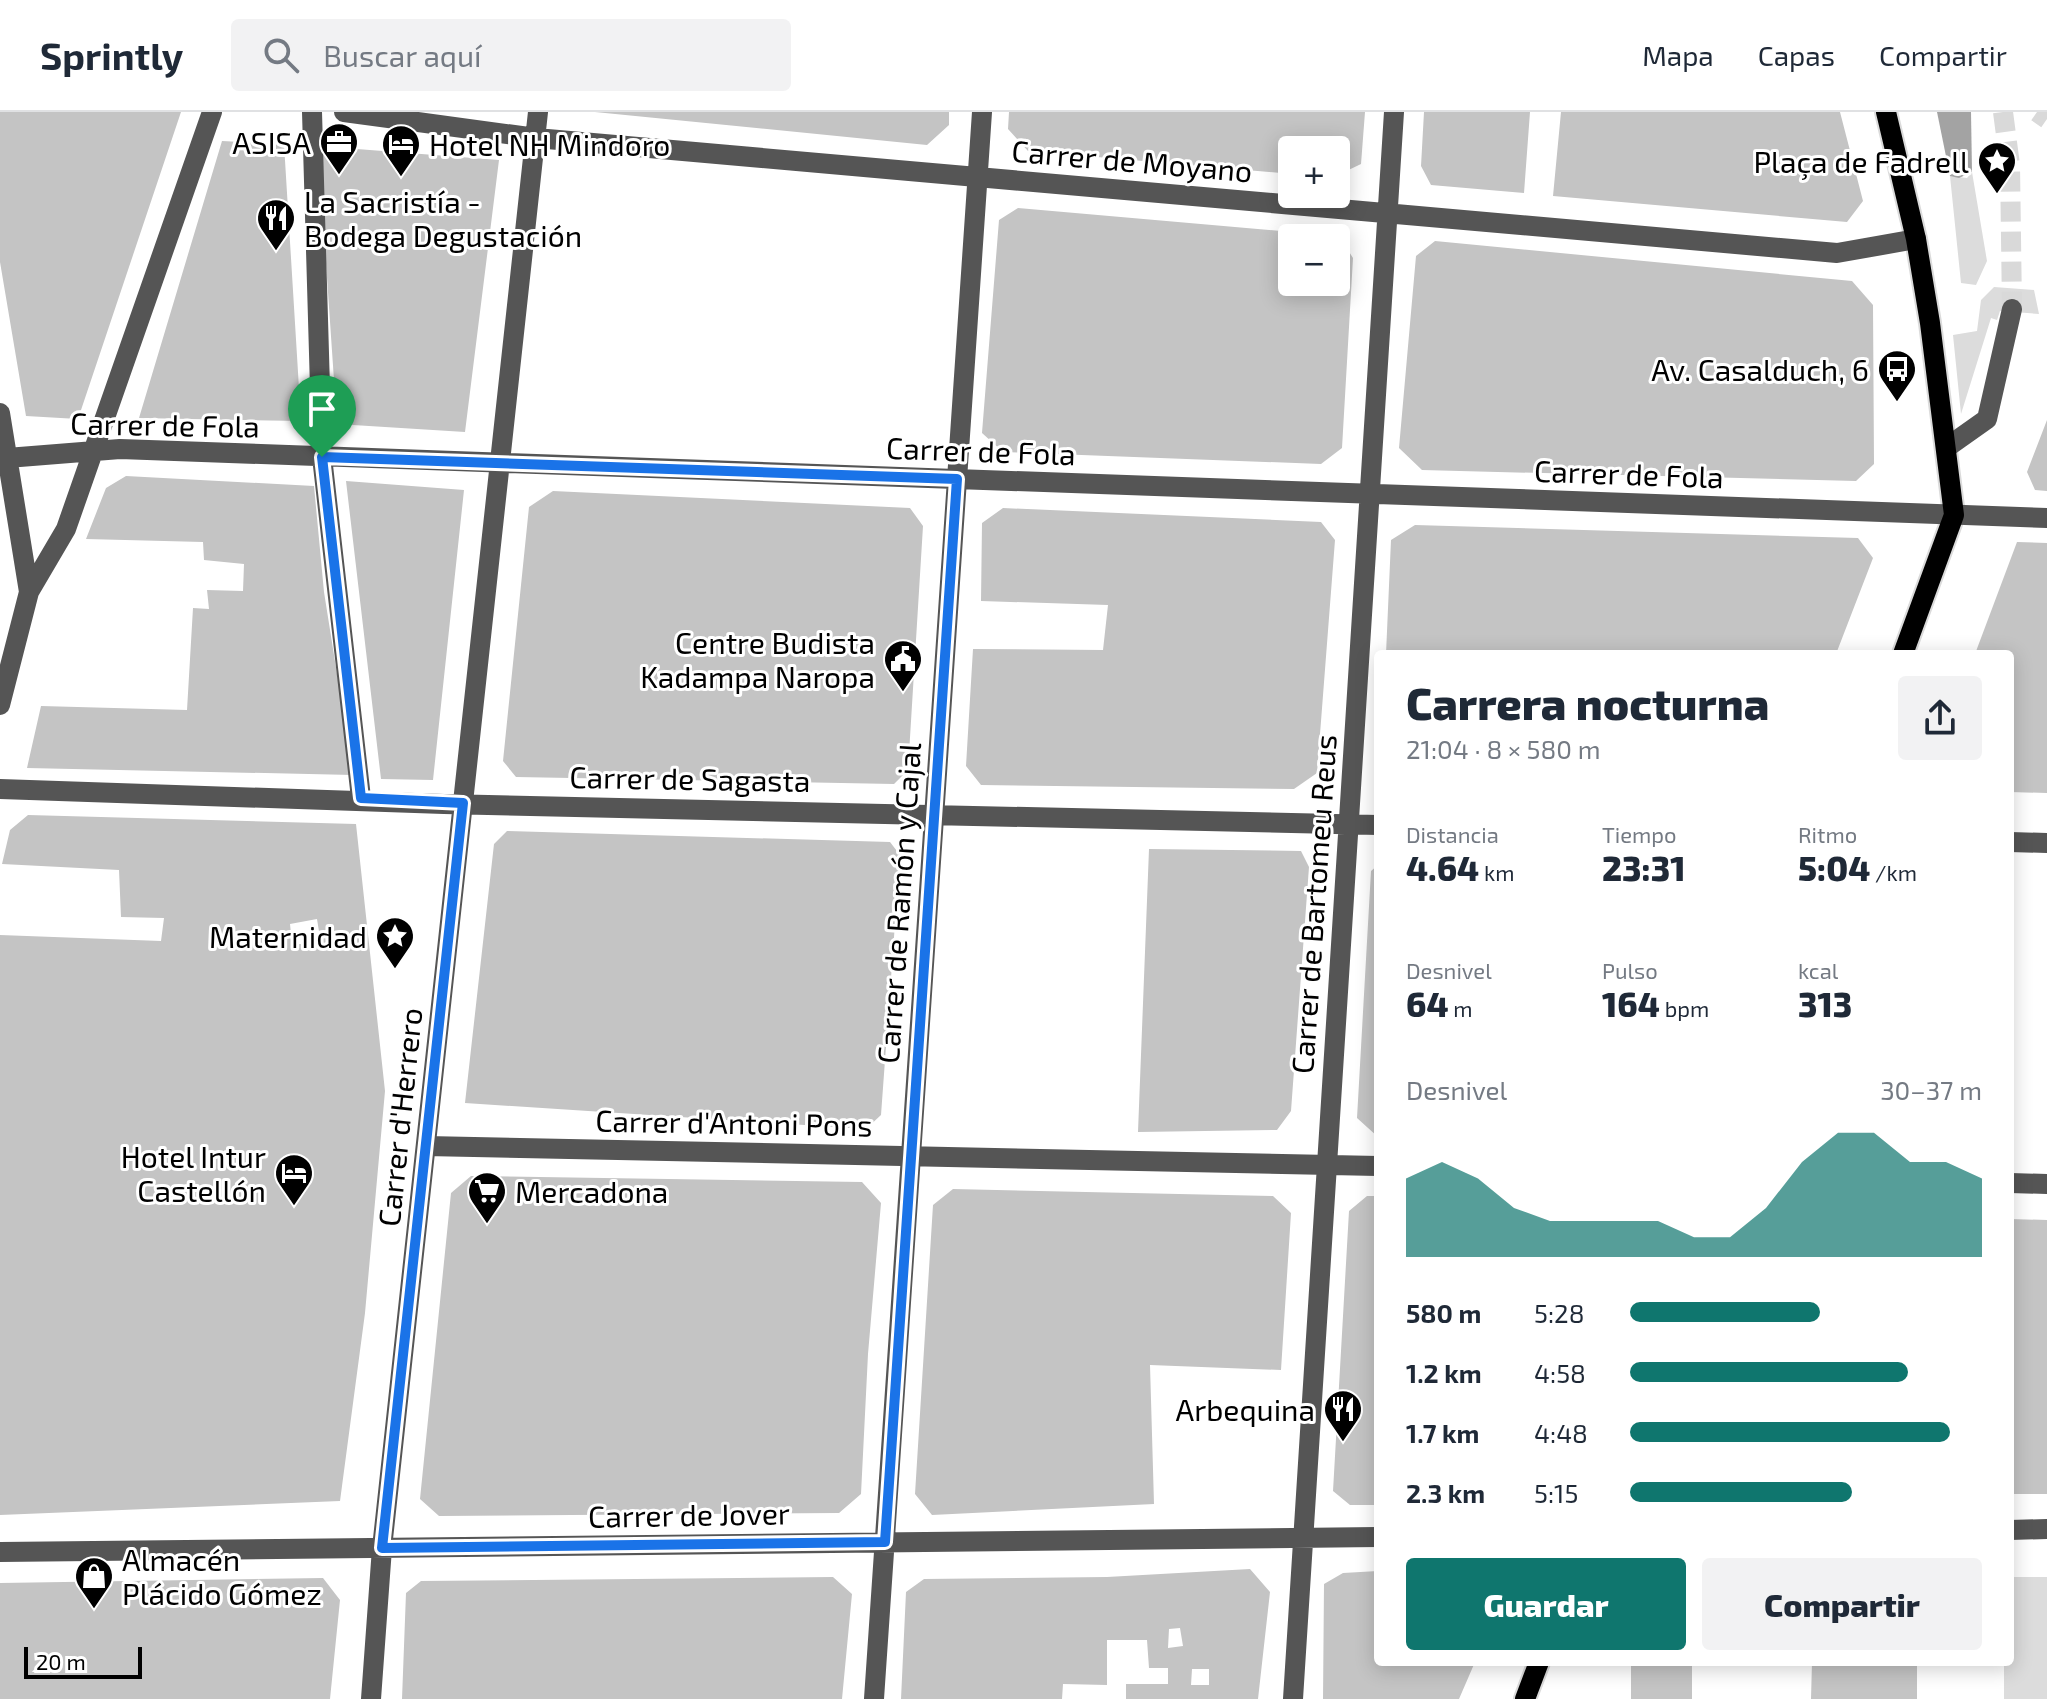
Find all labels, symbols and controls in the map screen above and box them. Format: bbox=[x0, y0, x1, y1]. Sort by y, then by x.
search box bbox=[231, 19, 791, 91]
text: Sprintly bbox=[40, 32, 183, 78]
icon: search bbox=[259, 33, 303, 77]
text: Buscar aquí bbox=[323, 37, 482, 73]
text: Mapa bbox=[1642, 38, 1714, 72]
text: Capas bbox=[1758, 38, 1835, 72]
text: Compartir bbox=[1879, 38, 2007, 72]
office icon: ASISA bbox=[318, 121, 360, 176]
hotel icon: Hotel NH Mindoro bbox=[380, 123, 422, 178]
place label: ASISA bbox=[232, 124, 311, 160]
place label: Hotel NH Mindoro bbox=[429, 126, 670, 162]
street label: Carrer de Moyano bbox=[1010, 132, 1254, 188]
map controls bbox=[1278, 136, 1350, 296]
button: + bbox=[1278, 136, 1350, 208]
place icon: Plaça de Fadrell bbox=[1976, 140, 2018, 195]
place label: Plaça de Fadrell bbox=[1753, 143, 1969, 180]
place label: La Sacristía - Bodega Degustación bbox=[304, 183, 582, 253]
restaurant icon: La Sacristía - Bodega Degustación bbox=[255, 197, 297, 252]
button: − bbox=[1278, 224, 1350, 296]
bus stop icon: Av. Casalduch, 6 bbox=[1876, 348, 1918, 403]
place label: Av. Casalduch, 6 bbox=[1651, 351, 1869, 387]
pin bbox=[288, 375, 356, 457]
icon: arrive bbox=[300, 387, 344, 431]
street label: Carrer de Fola bbox=[70, 404, 260, 444]
street label: Carrer de Fola bbox=[886, 429, 1076, 471]
street label: Carrer de Fola bbox=[1534, 452, 1724, 494]
place label: Centre Budista Kadampa Naropa bbox=[640, 624, 875, 694]
public building icon: Centre Budista Kadampa Naropa bbox=[882, 638, 924, 693]
text: Carrera nocturna bbox=[1406, 676, 1769, 729]
button: share bbox=[1898, 676, 1982, 760]
street label: Carrer de Bartomeu Reus bbox=[1283, 733, 1343, 1075]
text: 21:04 · 8 × 580 m bbox=[1406, 733, 1600, 764]
street label: Carrer de Ramón y Cajal bbox=[869, 741, 927, 1065]
street label: Carrer de Sagasta bbox=[569, 758, 811, 798]
text: Distancia bbox=[1406, 821, 1499, 847]
text: Tiempo bbox=[1602, 821, 1677, 847]
text: Ritmo bbox=[1798, 821, 1857, 847]
text: 4.64 bbox=[1406, 847, 1479, 888]
text: 23:31 bbox=[1602, 847, 1686, 888]
text: 5:04 bbox=[1798, 847, 1870, 888]
text: km bbox=[1479, 859, 1515, 885]
text: /km bbox=[1870, 859, 1917, 885]
place icon: Maternidad bbox=[374, 915, 416, 970]
place label: Maternidad bbox=[209, 918, 367, 954]
text: Desnivel bbox=[1406, 957, 1492, 983]
text: Pulso bbox=[1602, 957, 1658, 983]
text: kcal bbox=[1798, 957, 1838, 983]
text: 64 bbox=[1406, 983, 1448, 1024]
text: 164 bbox=[1602, 983, 1660, 1024]
text: 313 bbox=[1798, 983, 1852, 1024]
text: m bbox=[1448, 995, 1473, 1021]
text: bpm bbox=[1660, 995, 1709, 1021]
street label: Carrer d'Herrero bbox=[370, 1006, 428, 1228]
text: Desnivel bbox=[1406, 1074, 1507, 1105]
text: 30–37 m bbox=[1880, 1074, 1982, 1105]
street label: Carrer d'Antoni Pons bbox=[595, 1102, 873, 1142]
place label: Hotel Intur Castellón bbox=[121, 1138, 266, 1208]
hotel icon: Hotel Intur Castellón bbox=[273, 1152, 315, 1207]
supermarket icon: Mercadona bbox=[466, 1170, 508, 1225]
place label: Mercadona bbox=[515, 1173, 668, 1209]
text: 580 m bbox=[1406, 1297, 1481, 1328]
text: 5:28 bbox=[1534, 1297, 1584, 1328]
text: 1.2 km bbox=[1406, 1357, 1482, 1388]
text: 4:58 bbox=[1534, 1357, 1586, 1388]
restaurant icon: Arbequina bbox=[1322, 1388, 1364, 1443]
place label: Arbequina bbox=[1176, 1391, 1315, 1427]
text: 1.7 km bbox=[1406, 1417, 1480, 1448]
text: 4:48 bbox=[1534, 1417, 1588, 1448]
text: 2.3 km bbox=[1406, 1477, 1485, 1508]
text: 5:15 bbox=[1534, 1477, 1578, 1508]
street label: Carrer de Jover bbox=[588, 1494, 790, 1534]
place label: Almacén Plácido Gómez bbox=[122, 1541, 322, 1611]
shop icon: Almacén Plácido Gómez bbox=[73, 1555, 115, 1610]
button: Guardar bbox=[1406, 1558, 1686, 1650]
button: Compartir bbox=[1702, 1558, 1982, 1650]
scale bar bbox=[24, 1643, 142, 1679]
text: 20 m bbox=[36, 1648, 86, 1674]

